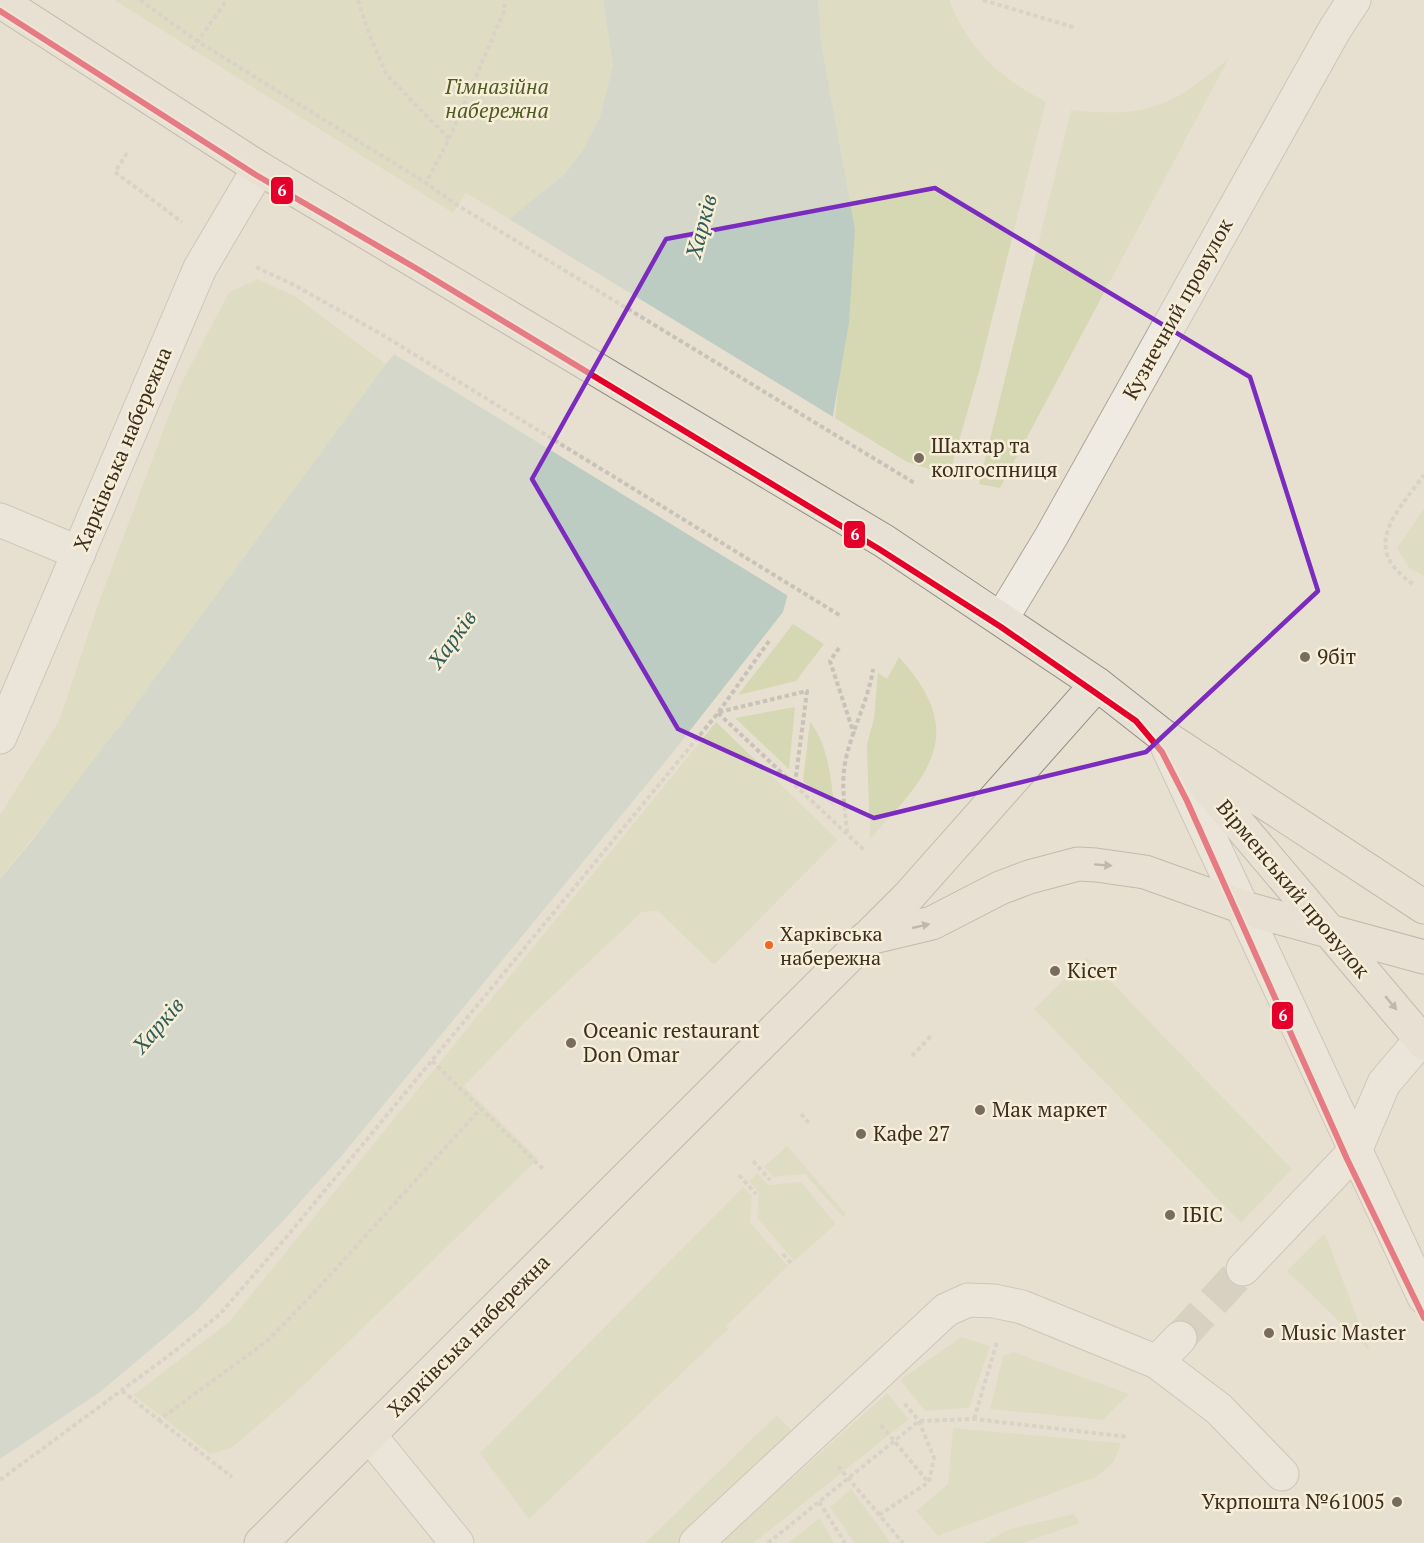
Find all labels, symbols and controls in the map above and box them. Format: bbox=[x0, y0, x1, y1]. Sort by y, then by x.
park label: Гімназійна набережна bbox=[444, 72, 549, 124]
line badge: 6 bbox=[270, 176, 294, 205]
text: 6 bbox=[277, 179, 287, 201]
water label: Харків bbox=[678, 190, 723, 262]
street label: Кузнечний провулок bbox=[1116, 212, 1239, 404]
street label: Харківська набережна bbox=[66, 342, 178, 555]
place label: Шахтар та колгоспниця bbox=[931, 431, 1058, 483]
marker: Шахтар та колгоспниця bbox=[912, 451, 926, 465]
line badge: 6 bbox=[843, 520, 866, 549]
text: 6 bbox=[850, 523, 860, 545]
water label: Харків bbox=[420, 604, 483, 675]
place label: 9біт bbox=[1317, 642, 1356, 670]
marker: 9біт bbox=[1298, 650, 1312, 664]
street label: Вірменський провулок bbox=[1211, 793, 1377, 984]
one-way arrow bbox=[1093, 861, 1112, 870]
place label: Харківська набережна bbox=[780, 920, 883, 971]
one-way arrow bbox=[911, 921, 930, 931]
marker: Харківська набережна bbox=[763, 939, 775, 951]
place label: Кісет bbox=[1067, 956, 1117, 984]
marker: Кісет bbox=[1048, 964, 1062, 978]
water label: Харків bbox=[125, 990, 190, 1060]
one-way arrow bbox=[1384, 995, 1397, 1010]
line badge: 6 bbox=[1271, 1001, 1294, 1030]
text: 6 bbox=[1278, 1004, 1288, 1026]
place label: Oceanic restaurant Don Omar bbox=[583, 1016, 760, 1068]
marker: Oceanic restaurant Don Omar bbox=[564, 1036, 578, 1050]
place label: Мак маркет bbox=[992, 1095, 1107, 1123]
marker: Мак маркет bbox=[973, 1103, 987, 1117]
place label: Кафе 27 bbox=[873, 1119, 950, 1147]
marker: Кафе 27 bbox=[854, 1127, 868, 1141]
place label: ІБІС bbox=[1182, 1200, 1223, 1228]
marker: ІБІС bbox=[1163, 1208, 1177, 1222]
street label: Харківська набережна bbox=[381, 1248, 556, 1423]
place label: Music Master bbox=[1281, 1318, 1406, 1346]
marker: Music Master bbox=[1262, 1326, 1276, 1340]
place label: Укрпошта №61005 bbox=[1202, 1487, 1385, 1515]
marker: Укрпошта №61005 bbox=[1390, 1495, 1404, 1509]

